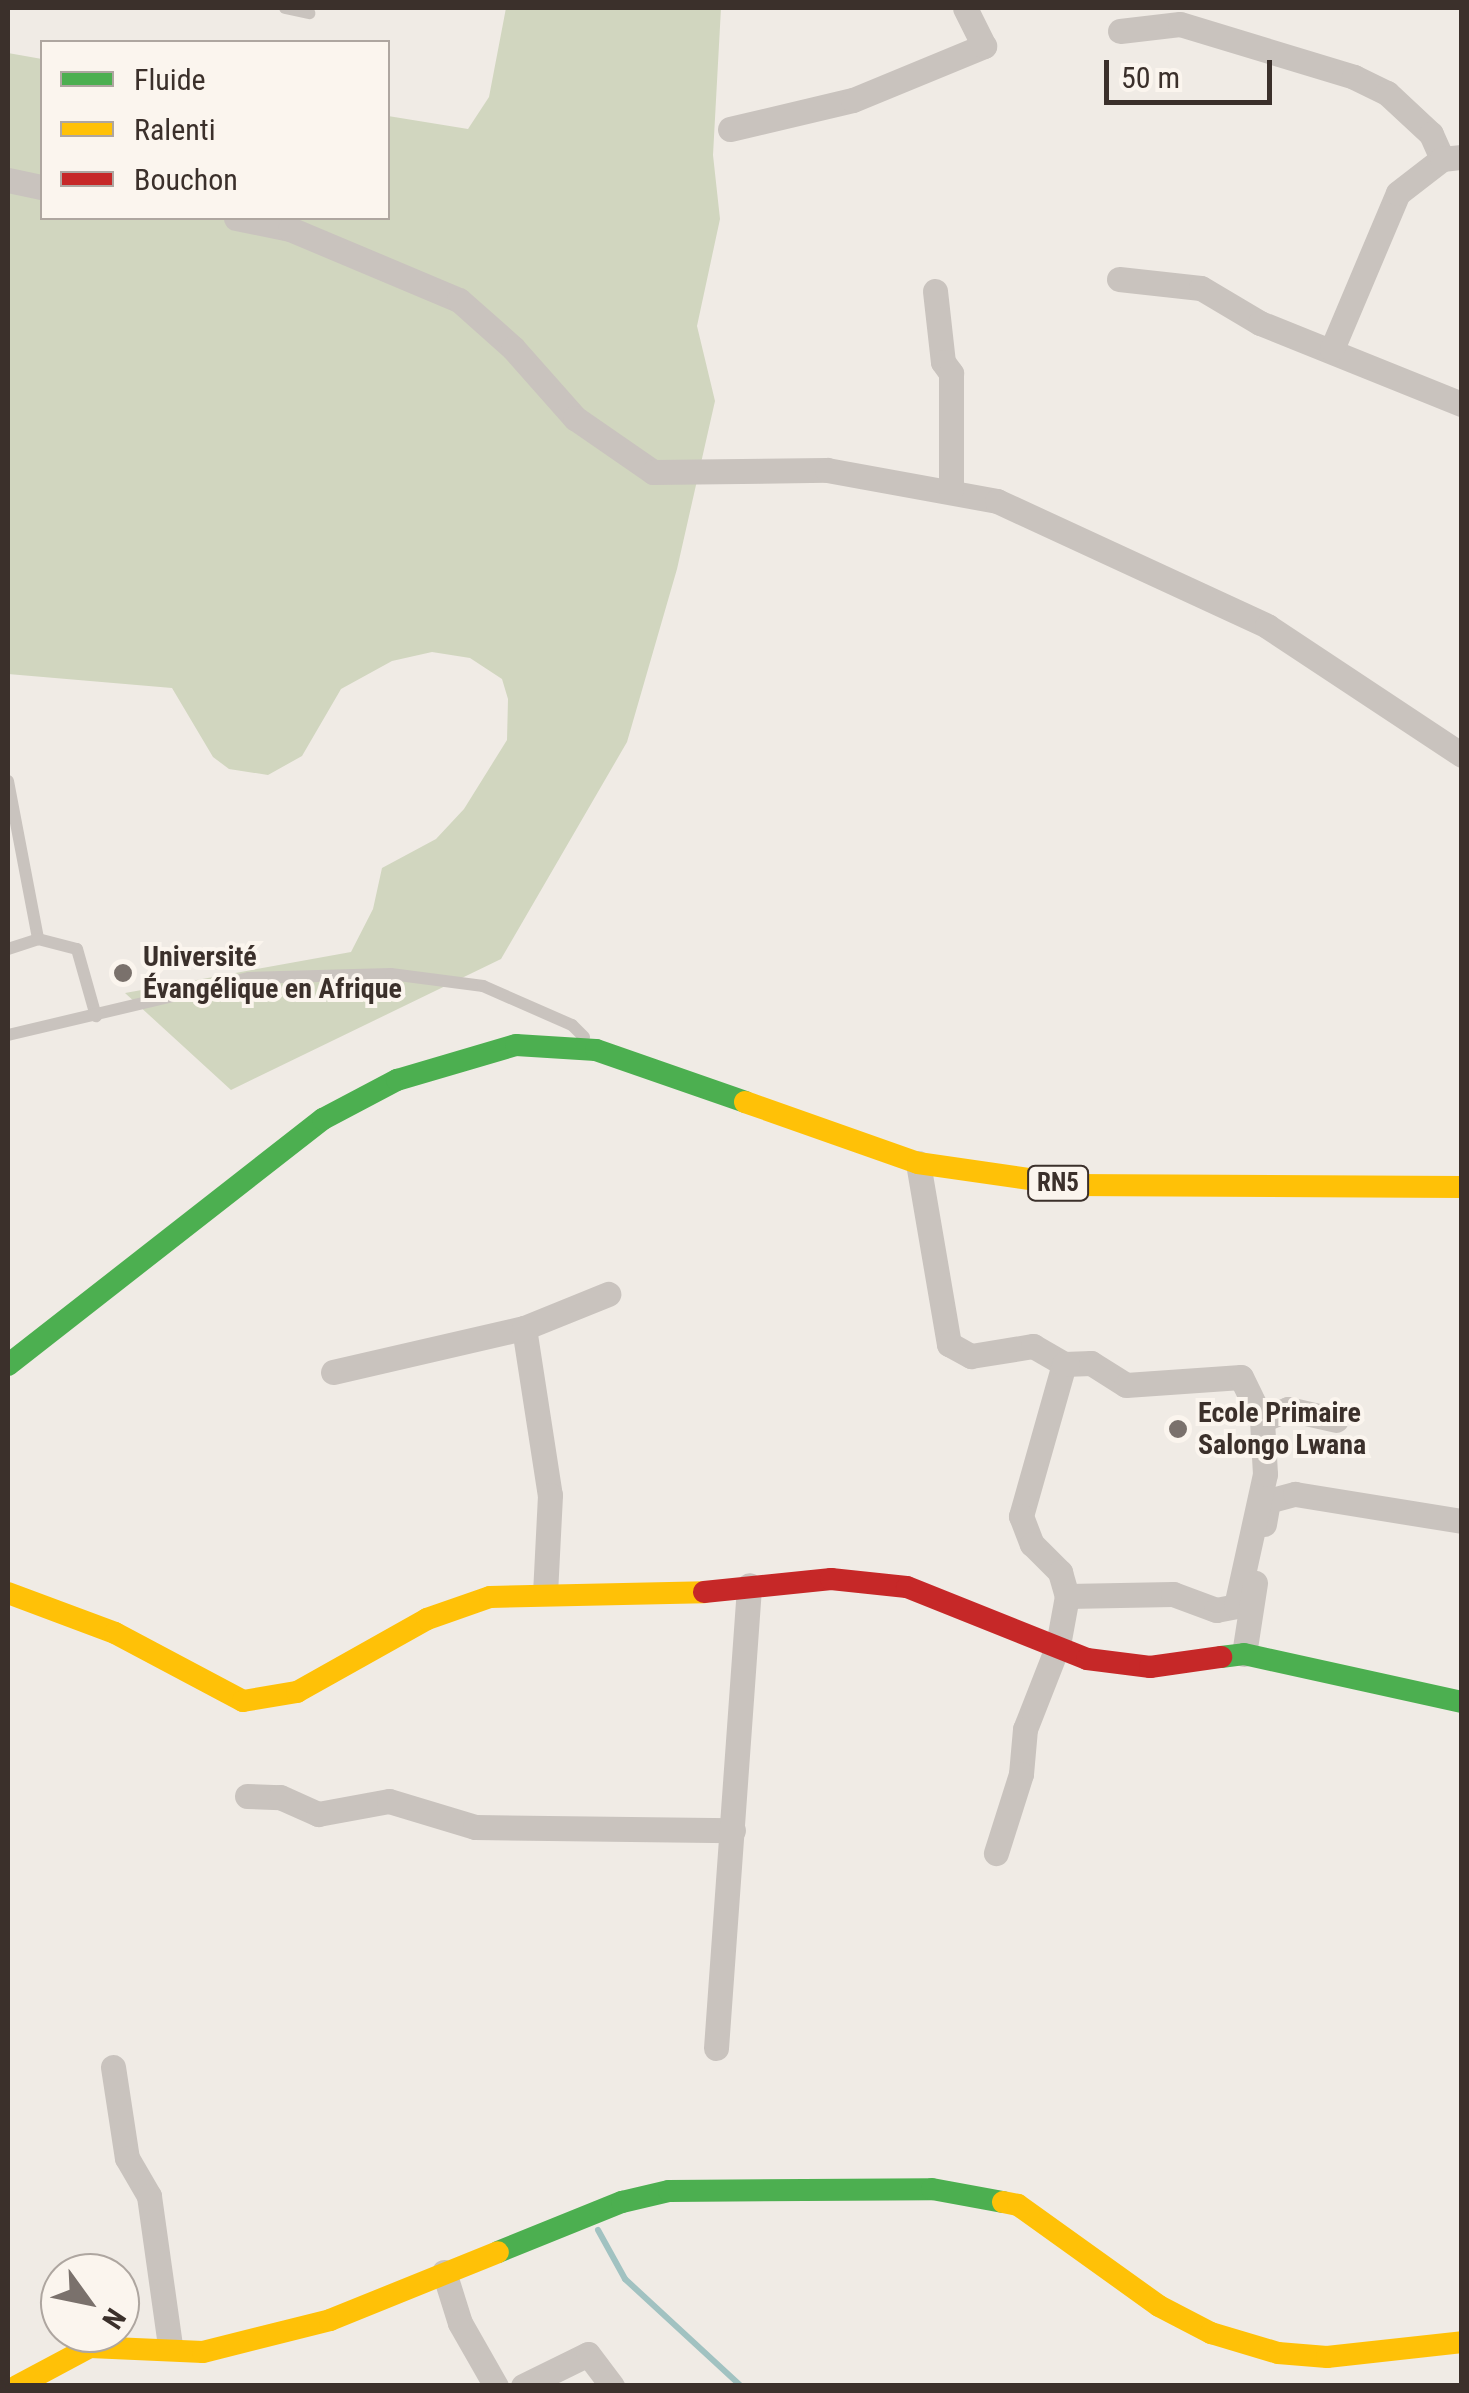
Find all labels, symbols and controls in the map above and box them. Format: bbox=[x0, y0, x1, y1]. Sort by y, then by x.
legend bbox=[40, 40, 390, 220]
scale bar bbox=[1109, 40, 1276, 102]
text: 50 m bbox=[1121, 60, 1180, 95]
text: Fluide bbox=[134, 62, 206, 97]
text: Ralenti bbox=[134, 112, 216, 147]
text: Bouchon bbox=[134, 162, 238, 197]
place label: Université Évangélique en Afrique bbox=[143, 940, 402, 1006]
marker: Université Évangélique en Afrique bbox=[112, 962, 134, 984]
road number: RN5 bbox=[1026, 1163, 1090, 1203]
place label: Ecole Primaire Salongo Lwana bbox=[1198, 1396, 1366, 1462]
marker: Ecole Primaire Salongo Lwana bbox=[1167, 1418, 1189, 1440]
north arrow bbox=[40, 2253, 140, 2353]
text: N bbox=[95, 2302, 132, 2335]

